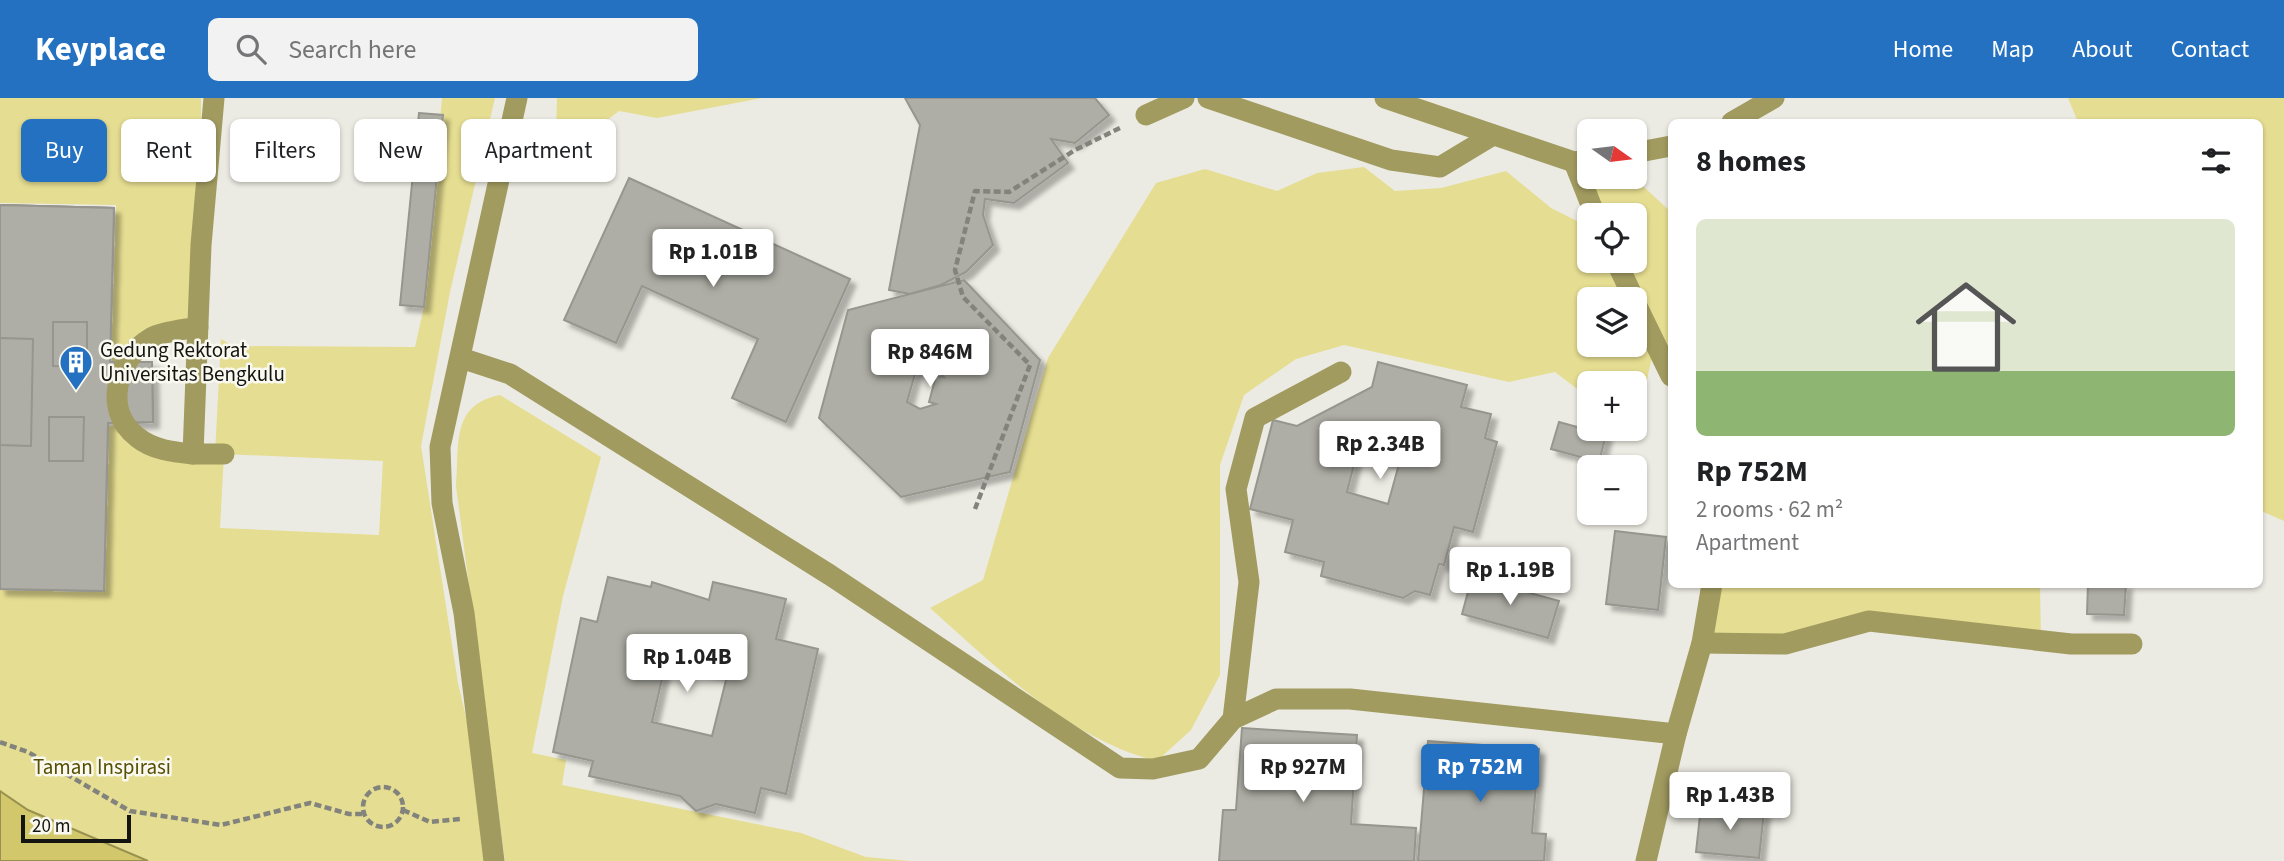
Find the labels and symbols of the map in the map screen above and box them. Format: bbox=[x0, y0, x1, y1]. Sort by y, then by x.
north arrow bbox=[1577, 119, 1647, 189]
pin: Rp 1.01B bbox=[641, 230, 785, 289]
pin: Rp 846M bbox=[865, 330, 995, 389]
place label: Gedung Rektorat Universitas Bengkulu bbox=[100, 335, 285, 389]
building icon: Gedung Rektorat Universitas Bengkulu bbox=[57, 343, 95, 392]
pin: Rp 2.34B bbox=[1308, 422, 1452, 481]
pin: Rp 1.19B bbox=[1438, 547, 1582, 607]
pin: Rp 1.04B bbox=[615, 634, 759, 694]
pin: Rp 927M bbox=[1238, 744, 1368, 804]
pin: Rp 752M bbox=[1415, 744, 1545, 804]
park label: Taman Inspirasi bbox=[33, 752, 171, 782]
pin: Rp 1.43B bbox=[1658, 772, 1802, 832]
scale bar bbox=[21, 812, 131, 844]

